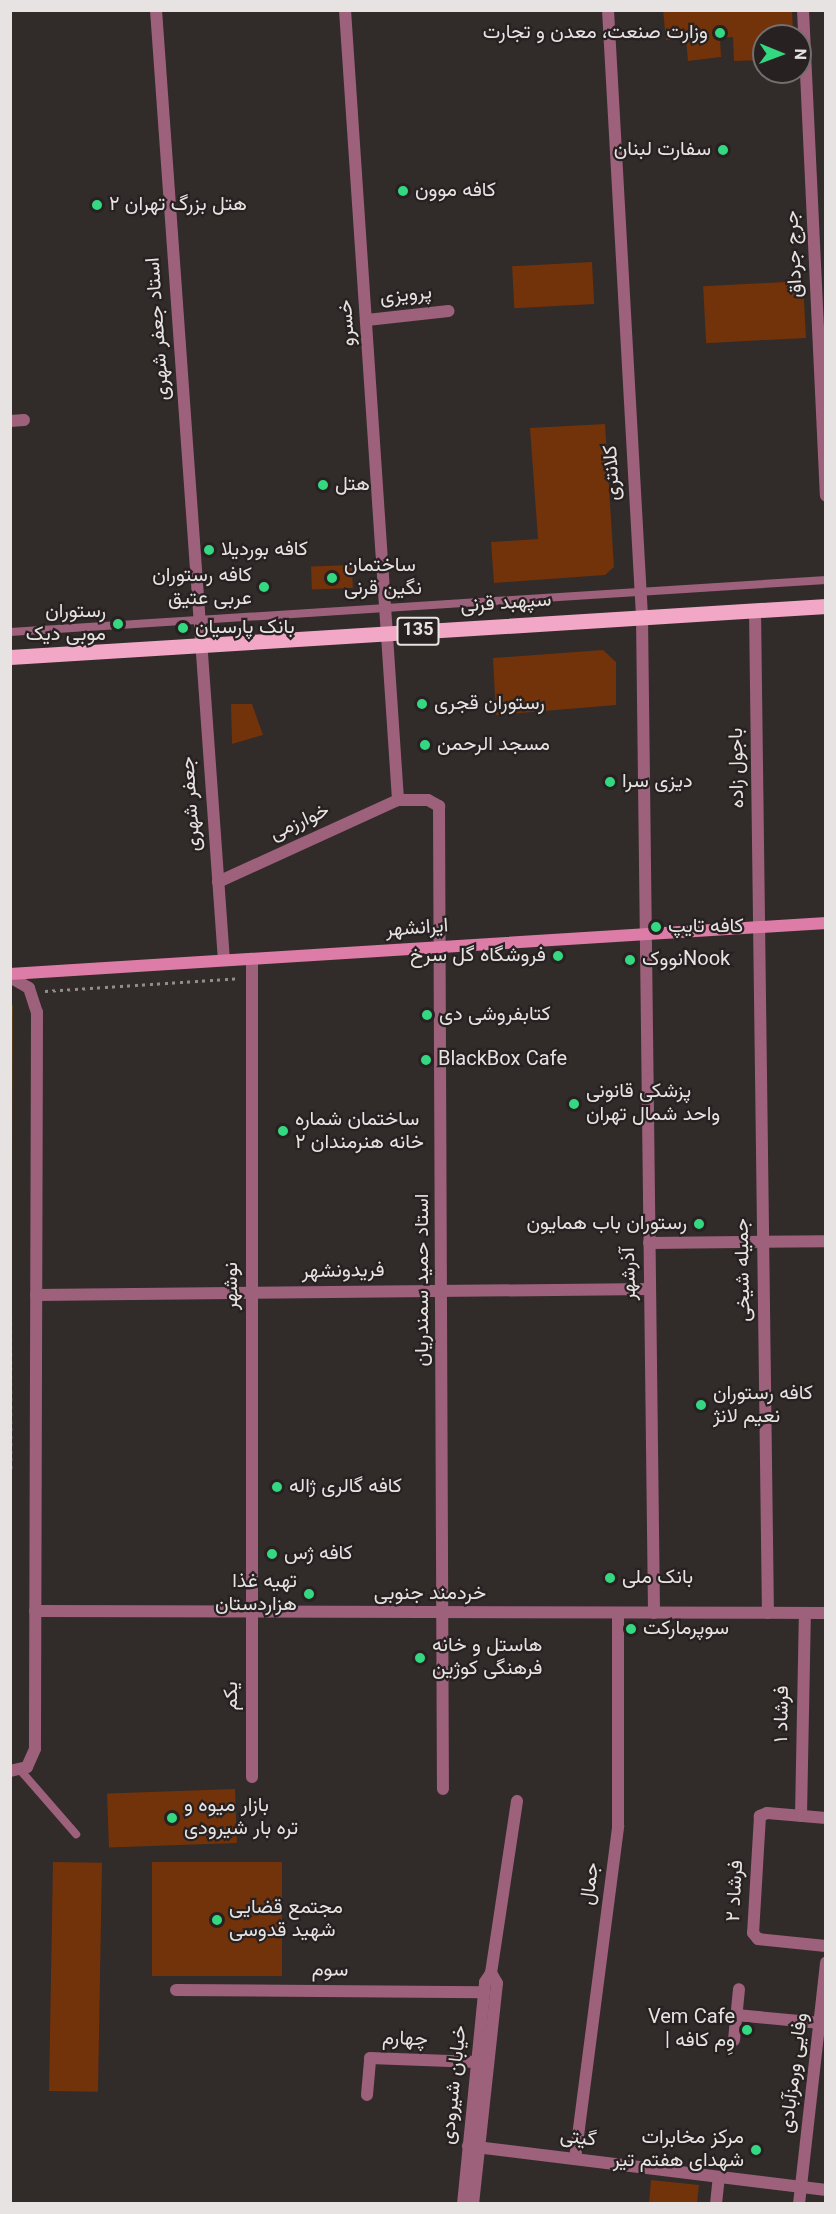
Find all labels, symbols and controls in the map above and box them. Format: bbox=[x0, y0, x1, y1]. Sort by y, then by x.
place label: وزارت صنعت، معدن و تجارت bbox=[483, 21, 708, 45]
north arrow bbox=[752, 24, 812, 84]
marker: وزارت صنعت، معدن و تجارت bbox=[713, 26, 727, 40]
text: N bbox=[786, 48, 811, 60]
place label: سفارت لبنان bbox=[614, 138, 711, 162]
marker: سفارت لبنان bbox=[716, 143, 730, 157]
place label: کافه موون bbox=[415, 179, 496, 203]
marker: کافه موون bbox=[396, 184, 410, 198]
place label: هتل بزرگ تهران ۲ bbox=[109, 193, 247, 217]
marker: هتل بزرگ تهران ۲ bbox=[90, 198, 104, 212]
street label: جرج جرداق bbox=[781, 210, 809, 298]
street label: استاد جعفر شهری bbox=[142, 256, 176, 402]
street label: پرویزی bbox=[379, 281, 433, 311]
street label: خسرو bbox=[334, 299, 362, 347]
street label: کلانتری bbox=[600, 445, 626, 501]
place label: هتل bbox=[335, 473, 370, 497]
marker: هتل bbox=[316, 478, 330, 492]
place label: کافه بوردیلا bbox=[221, 538, 308, 562]
marker: کافه بوردیلا bbox=[202, 543, 216, 557]
place label: ساختمان نگین قرنی bbox=[344, 554, 422, 601]
place label: کافه رستوران عربی عتیق bbox=[152, 564, 252, 611]
marker: ساختمان نگین قرنی bbox=[325, 571, 339, 585]
marker: کافه رستوران عربی عتیق bbox=[257, 580, 271, 594]
street label: سپهبد قرنی bbox=[460, 589, 552, 619]
place label: رستوران موبی دیک bbox=[26, 600, 106, 647]
place label: بانک پارسیان bbox=[195, 616, 295, 640]
road number: 135 bbox=[396, 616, 440, 646]
marker: رستوران موبی دیک bbox=[111, 617, 125, 631]
marker: بانک پارسیان bbox=[176, 621, 190, 635]
place label: رستوران قجری bbox=[434, 692, 545, 716]
marker: رستوران قجری bbox=[415, 697, 429, 711]
street label: باجول زاده bbox=[725, 727, 751, 809]
place label: مسجد الرحمن bbox=[437, 733, 550, 757]
marker: مسجد الرحمن bbox=[418, 738, 432, 752]
street label: جعفر شهری bbox=[177, 756, 207, 852]
place label: دیزی سرا bbox=[622, 770, 692, 794]
marker: دیزی سرا bbox=[603, 775, 617, 789]
street label: خوارزمی bbox=[266, 799, 334, 847]
street label: ایرانشهر bbox=[385, 915, 449, 943]
place label: کافه تایپ bbox=[668, 915, 744, 939]
marker: کافه تایپ bbox=[649, 920, 663, 934]
place label: فروشگاه گل سرخ bbox=[410, 944, 546, 968]
place label: نووکNook bbox=[642, 948, 730, 972]
marker: فروشگاه گل سرخ bbox=[551, 949, 565, 963]
marker: نووکNook bbox=[623, 953, 637, 967]
place label: کتابفروشی دی bbox=[439, 1003, 551, 1027]
marker: کتابفروشی دی bbox=[420, 1008, 434, 1022]
place label: BlackBox Cafe bbox=[438, 1048, 567, 1072]
marker: BlackBox Cafe bbox=[419, 1053, 433, 1067]
place label: پزشکی قانونی واحد شمال تهران bbox=[586, 1080, 720, 1127]
marker: پزشکی قانونی واحد شمال تهران bbox=[567, 1097, 581, 1111]
place label: ساختمان شماره ۲ خانه هنرمندان bbox=[295, 1108, 424, 1155]
marker: ساختمان شماره ۲ خانه هنرمندان bbox=[276, 1124, 290, 1138]
street label: استاد حمید سمندریان bbox=[411, 1194, 435, 1366]
place label: رستوران باب همایون bbox=[527, 1212, 687, 1236]
marker: رستوران باب همایون bbox=[692, 1217, 706, 1231]
street label: جمیله شیخی bbox=[731, 1218, 757, 1322]
street label: آذرشهر bbox=[618, 1247, 642, 1301]
street label: فریدونشهر bbox=[301, 1259, 385, 1285]
street label: نوشهر bbox=[220, 1262, 244, 1310]
place label: کافه رستوران نعیم لانژ bbox=[713, 1382, 813, 1429]
marker: کافه رستوران نعیم لانژ bbox=[694, 1398, 708, 1412]
place label: کافه گالری ژاله bbox=[289, 1475, 402, 1499]
marker: کافه گالری ژاله bbox=[270, 1480, 284, 1494]
place label: کافه ژس bbox=[284, 1542, 353, 1566]
marker: کافه ژس bbox=[265, 1547, 279, 1561]
place label: بانک ملی bbox=[622, 1566, 693, 1590]
place label: تهیه غذا هزاردستان bbox=[215, 1570, 297, 1617]
marker: بانک ملی bbox=[603, 1571, 617, 1585]
street label: خردمند جنوبی bbox=[374, 1582, 486, 1606]
marker: تهیه غذا هزاردستان bbox=[302, 1587, 316, 1601]
place label: سوپرمارکت bbox=[643, 1617, 729, 1641]
marker: سوپرمارکت bbox=[624, 1622, 638, 1636]
place label: هاستل و خانه فرهنگی کوژین bbox=[432, 1634, 542, 1681]
marker: هاستل و خانه فرهنگی کوژین bbox=[413, 1651, 427, 1665]
street label: یکم bbox=[220, 1681, 244, 1711]
street label: فرشاد ۱ bbox=[771, 1685, 795, 1743]
place label: بازار میوه و تره بار شیرودی bbox=[184, 1794, 298, 1841]
marker: بازار میوه و تره بار شیرودی bbox=[165, 1811, 179, 1825]
street label: فرشاد ۲ bbox=[722, 1860, 750, 1922]
street label: جمال bbox=[576, 1861, 606, 1907]
place label: مجتمع قضایی شهید قدوسی bbox=[229, 1896, 343, 1943]
marker: مجتمع قضایی شهید قدوسی bbox=[210, 1913, 224, 1927]
street label: سوم bbox=[312, 1959, 348, 1983]
place label: Vem Cafe | وِم کافه bbox=[648, 2006, 735, 2053]
street label: وفایی ورمزآبادی bbox=[776, 2011, 814, 2135]
marker: Vem Cafe | وِم کافه bbox=[740, 2023, 754, 2037]
street label: خیابان شیرودی bbox=[437, 2024, 473, 2146]
street label: چهارم bbox=[382, 2027, 428, 2053]
street label: گیتی bbox=[559, 2125, 597, 2153]
place label: مرکز مخابرات شهدای هفتم تیر bbox=[613, 2126, 744, 2173]
marker: مرکز مخابرات شهدای هفتم تیر bbox=[749, 2143, 763, 2157]

